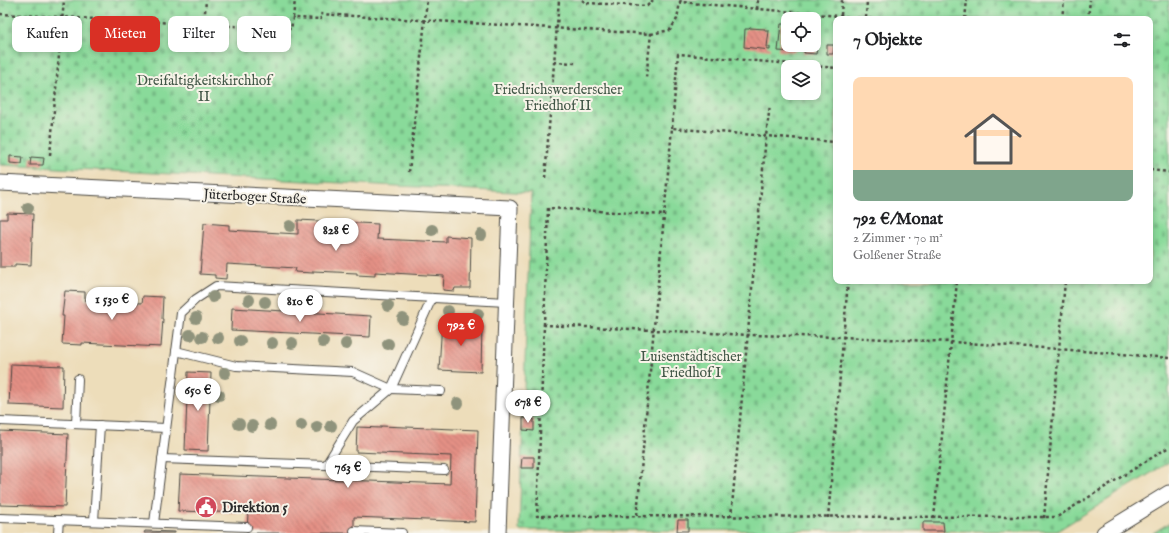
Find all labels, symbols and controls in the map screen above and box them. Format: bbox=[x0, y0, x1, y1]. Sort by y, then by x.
map controls bbox=[781, 12, 821, 100]
button: locate bbox=[781, 12, 821, 52]
chip: Kaufen bbox=[12, 16, 82, 52]
chip: Mieten bbox=[90, 16, 160, 52]
chip: Filter bbox=[168, 16, 229, 52]
chip: Neu bbox=[237, 16, 291, 52]
icon: filters bbox=[1111, 29, 1133, 51]
text: 7 Objekte bbox=[853, 30, 922, 51]
button: layers bbox=[781, 60, 821, 100]
park label: Dreifaltigkeitskirchhof II bbox=[137, 72, 274, 106]
park label: Friedrichswerderscher Friedhof II bbox=[494, 81, 622, 115]
icon: home bbox=[957, 103, 1029, 175]
street label: Jüterboger Straße bbox=[201, 185, 307, 209]
text: 792 €/Monat bbox=[853, 209, 943, 230]
pin: 828 € bbox=[308, 218, 364, 252]
text: 828 € bbox=[323, 222, 349, 239]
text: 2 Zimmer · 70 m² bbox=[853, 230, 943, 247]
text: Golßener Straße bbox=[853, 247, 941, 264]
pin: 1 530 € bbox=[75, 287, 149, 321]
pin: 810 € bbox=[272, 289, 328, 323]
text: 1 530 € bbox=[95, 291, 129, 308]
text: 810 € bbox=[287, 293, 313, 310]
pin: 792 € bbox=[433, 313, 489, 347]
text: 792 € bbox=[447, 317, 475, 334]
park label: Luisenstädtischer Friedhof I bbox=[640, 348, 742, 382]
pin: 650 € bbox=[170, 378, 226, 412]
text: 650 € bbox=[185, 382, 211, 399]
pin: 678 € bbox=[500, 390, 556, 424]
text: 678 € bbox=[514, 394, 542, 411]
pin: 763 € bbox=[320, 455, 376, 489]
text: 763 € bbox=[335, 459, 361, 476]
public building icon: Direktion 5 bbox=[193, 494, 219, 520]
place label: Direktion 5 bbox=[222, 499, 288, 517]

